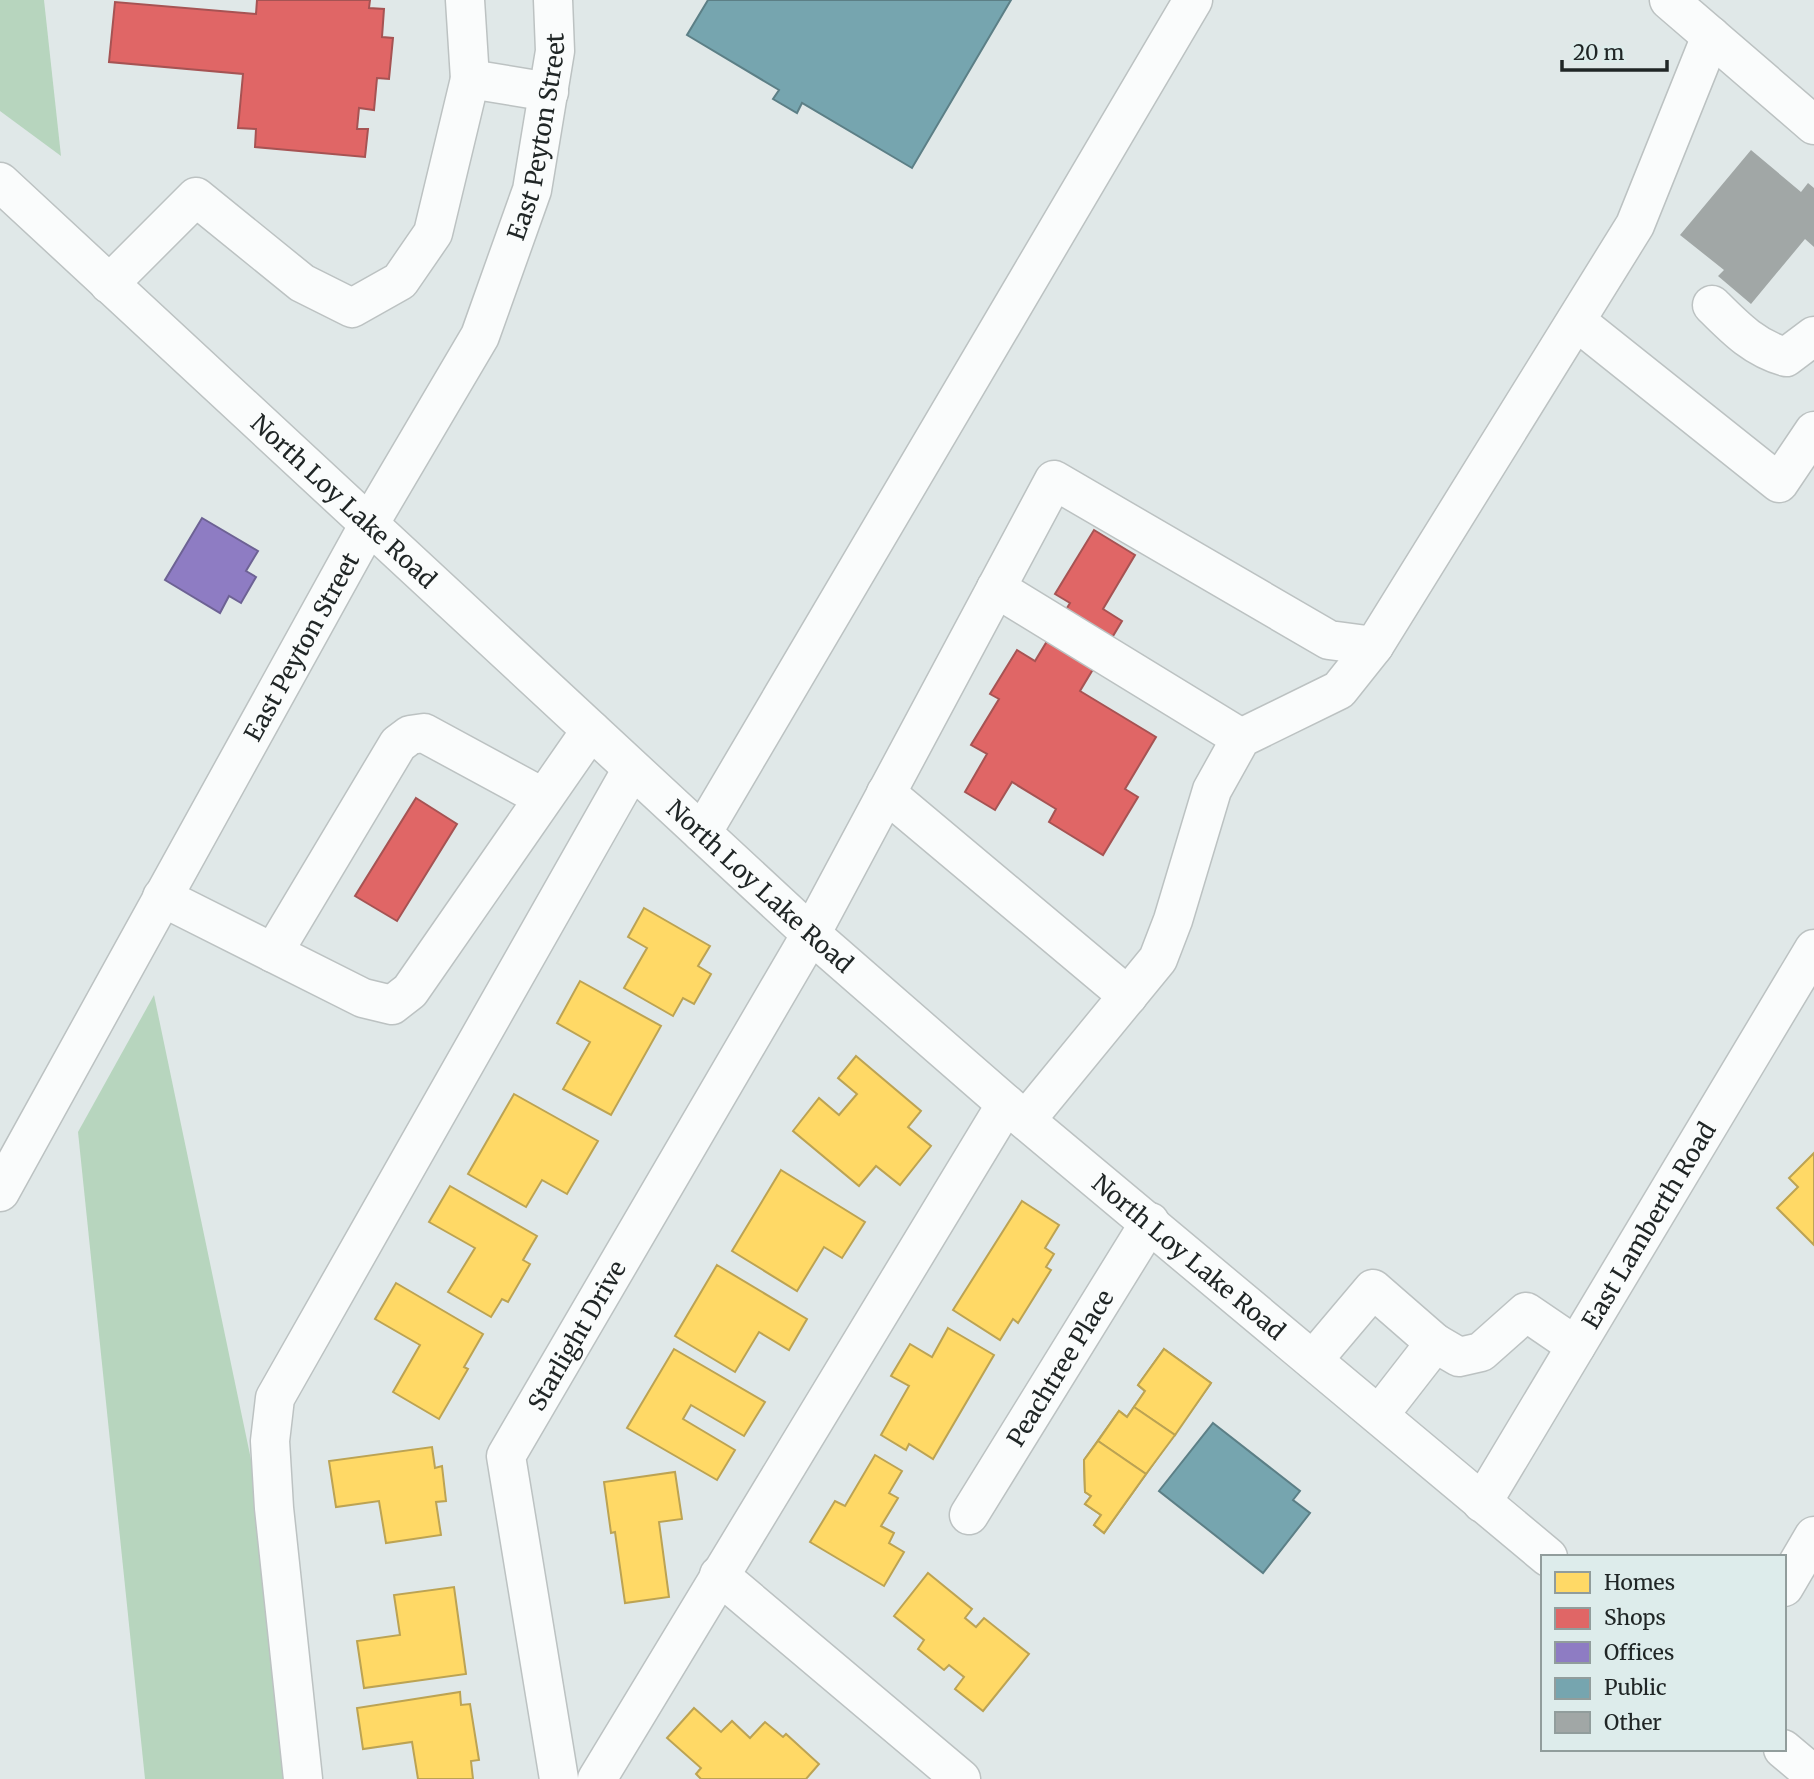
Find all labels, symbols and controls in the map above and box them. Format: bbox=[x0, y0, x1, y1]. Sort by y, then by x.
scale bar bbox=[1562, 28, 1667, 72]
street label: East Peyton Street bbox=[500, 32, 571, 244]
text: 20 m bbox=[1573, 39, 1625, 66]
street label: North Loy Lake Road bbox=[245, 407, 443, 595]
street label: East Peyton Street bbox=[237, 546, 366, 746]
street label: North Loy Lake Road bbox=[660, 793, 860, 979]
street label: East Lamberth Road bbox=[1575, 1116, 1722, 1334]
street label: North Loy Lake Road bbox=[1086, 1167, 1292, 1346]
street label: Starlight Drive bbox=[521, 1255, 632, 1416]
street label: Peachtree Place bbox=[1000, 1284, 1120, 1452]
legend bbox=[1541, 1555, 1786, 1751]
text: Homes bbox=[1604, 1569, 1675, 1596]
text: Shops bbox=[1604, 1604, 1666, 1631]
text: Offices bbox=[1604, 1639, 1674, 1666]
text: Public bbox=[1604, 1674, 1667, 1701]
text: Other bbox=[1604, 1709, 1662, 1736]

